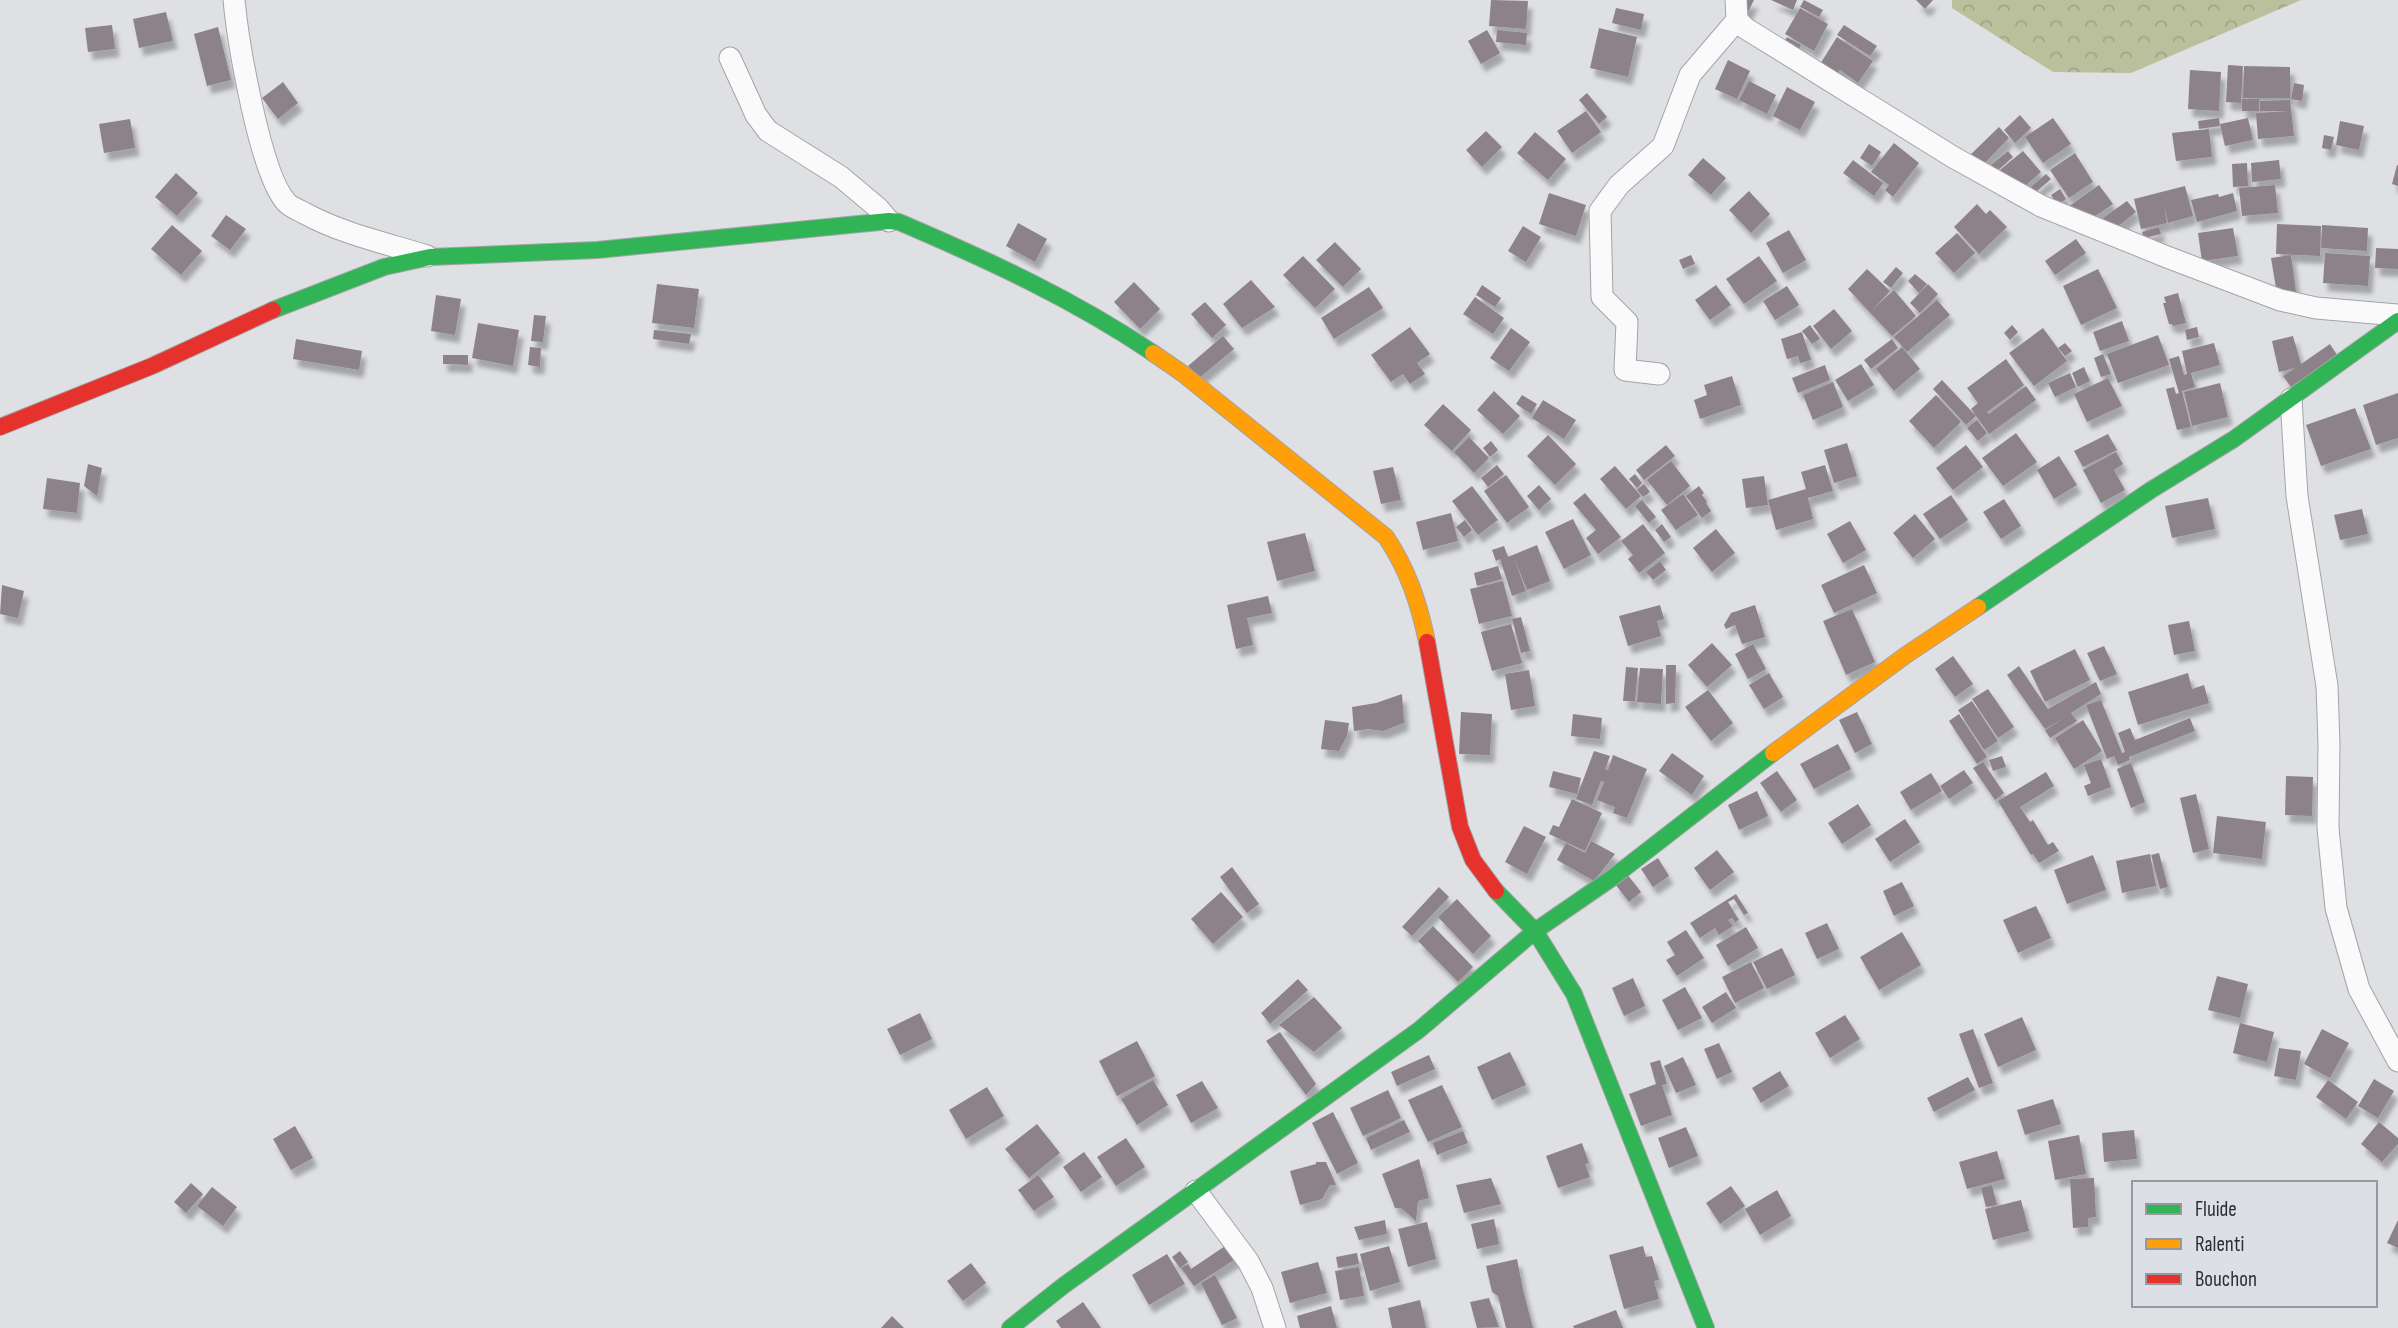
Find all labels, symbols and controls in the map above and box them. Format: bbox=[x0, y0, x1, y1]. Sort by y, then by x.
legend bbox=[2132, 1181, 2377, 1307]
text: Fluide bbox=[2195, 1197, 2237, 1222]
text: Ralenti bbox=[2195, 1232, 2244, 1257]
text: Bouchon bbox=[2195, 1267, 2257, 1292]

